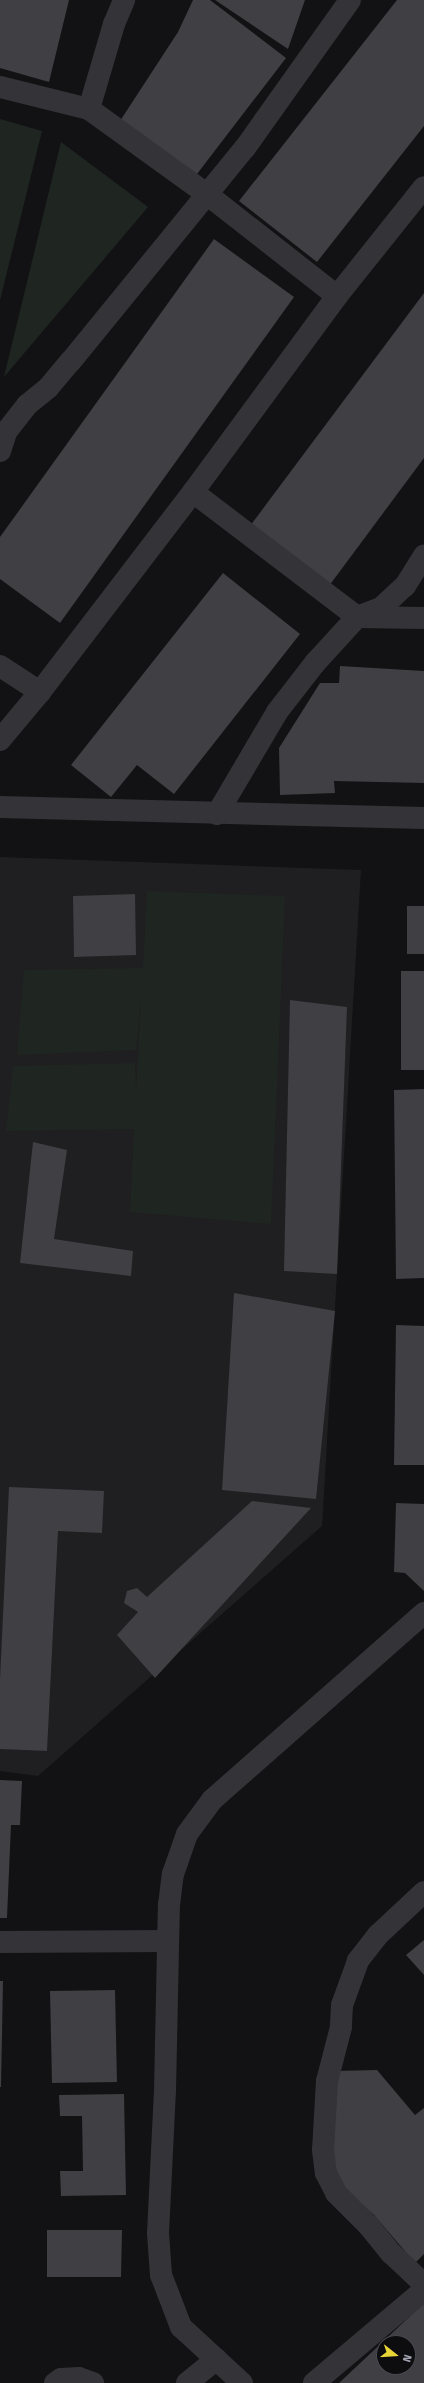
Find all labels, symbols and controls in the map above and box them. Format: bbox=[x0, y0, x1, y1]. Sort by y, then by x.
north arrow bbox=[376, 2335, 416, 2375]
text: N bbox=[400, 2353, 414, 2364]

